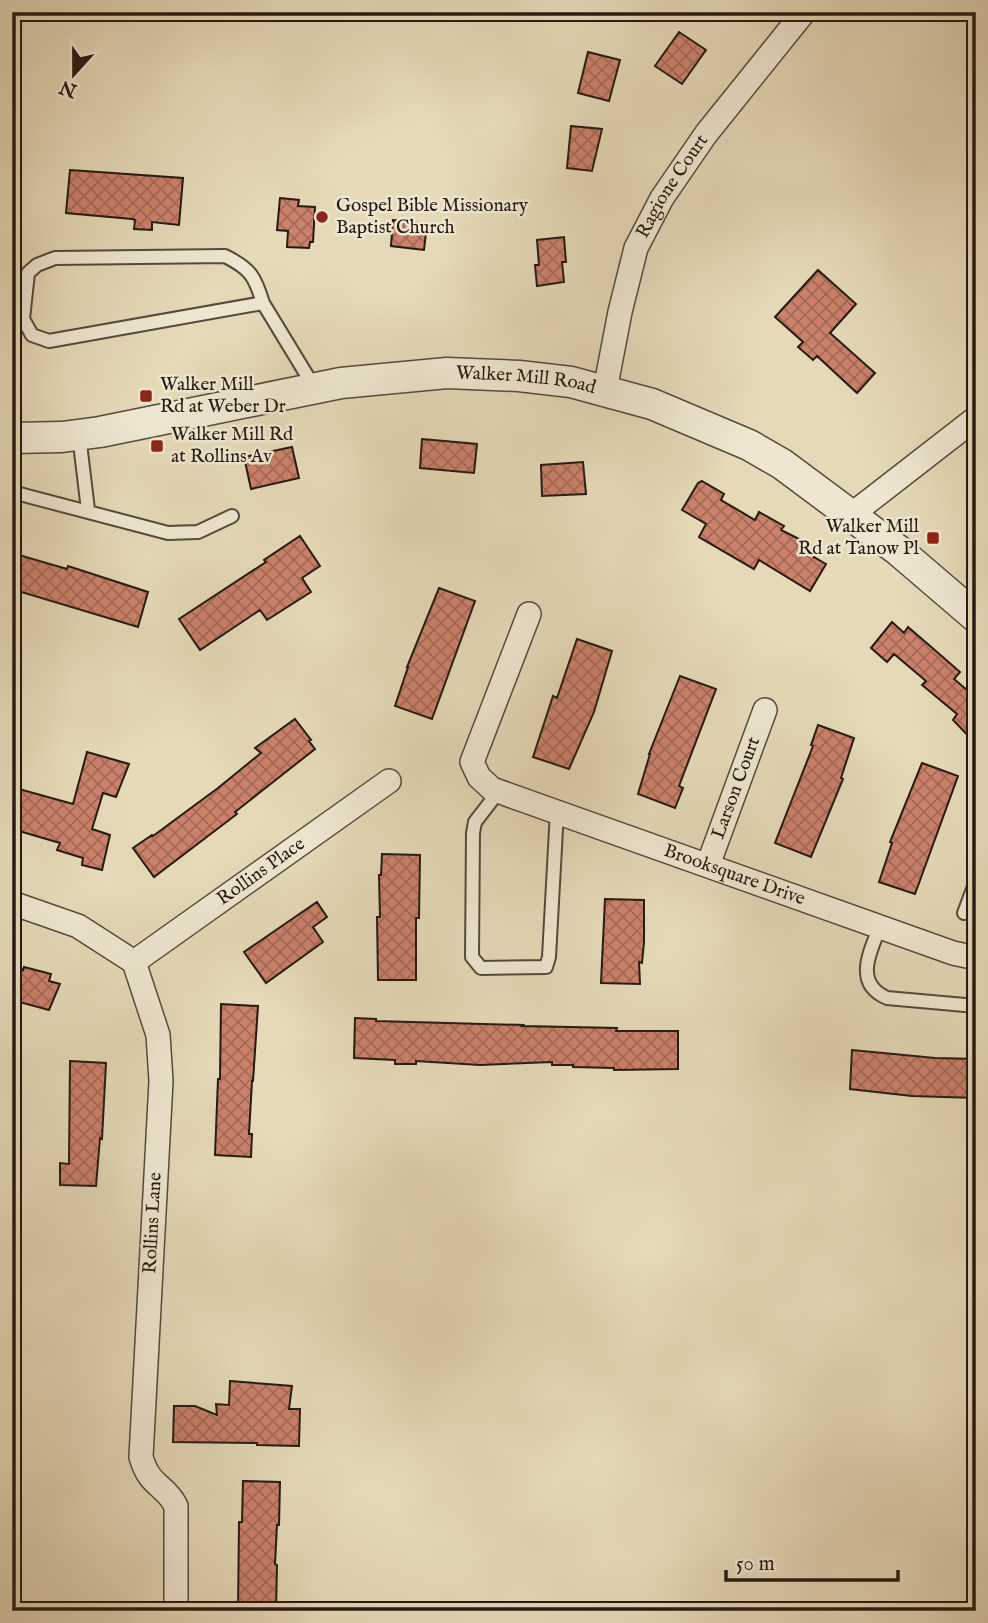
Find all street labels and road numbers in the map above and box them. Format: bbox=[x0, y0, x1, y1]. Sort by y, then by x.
street label: Ragione Court bbox=[631, 130, 714, 242]
street label: Walker Mill Road bbox=[455, 361, 599, 400]
street label: Larson Court bbox=[707, 733, 766, 842]
street label: Rollins Place bbox=[213, 832, 310, 911]
street label: Brooksquare Drive bbox=[660, 839, 809, 911]
street label: Rollins Lane bbox=[138, 1171, 168, 1274]

